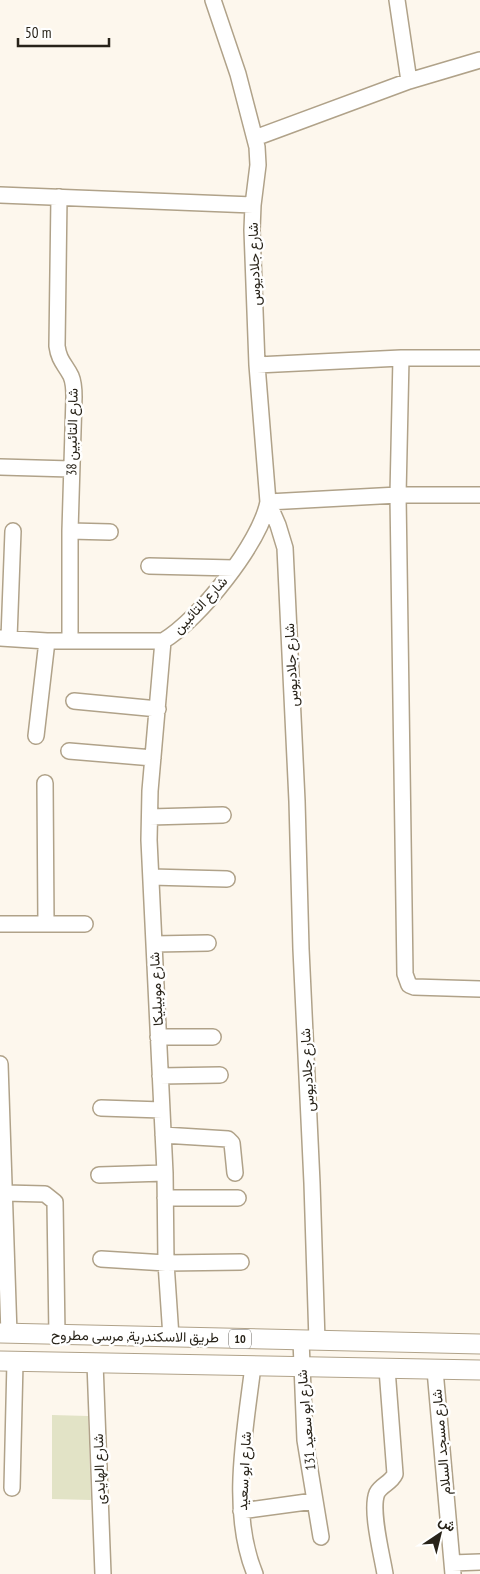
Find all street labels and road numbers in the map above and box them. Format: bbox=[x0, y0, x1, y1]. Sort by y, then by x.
street label: شارع جلاديوس bbox=[244, 222, 266, 306]
street label: شارع التائبين 38 bbox=[62, 388, 84, 476]
street label: شارع التائبين bbox=[169, 572, 233, 639]
street label: شارع جلاديوس bbox=[280, 623, 304, 707]
street label: شارع موبيليكا bbox=[145, 951, 169, 1027]
street label: شارع جلاديوس bbox=[296, 1028, 320, 1112]
street label: طريق الاسكندرية, مرسى مطروح bbox=[51, 1326, 219, 1348]
road number: 10 bbox=[229, 1330, 251, 1348]
street label: شارع ابو سعيد 131 bbox=[293, 1369, 321, 1471]
street label: شارع مسجد السلام bbox=[427, 1388, 457, 1496]
street label: شارع ابو سعيد bbox=[233, 1431, 257, 1511]
street label: شارع الهايدى bbox=[89, 1433, 111, 1505]

